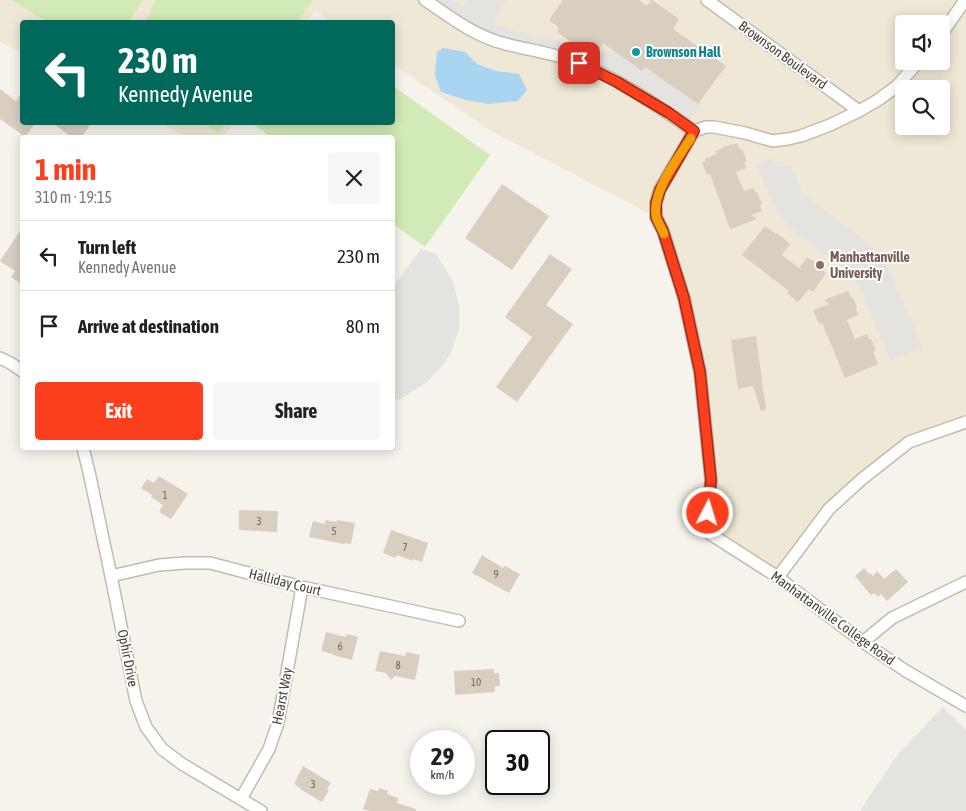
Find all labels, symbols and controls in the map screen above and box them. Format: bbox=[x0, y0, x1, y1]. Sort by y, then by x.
map controls bbox=[895, 15, 950, 135]
button: sound bbox=[895, 15, 950, 70]
street label: Brownson Boulevard bbox=[736, 18, 830, 92]
icon: left bbox=[35, 40, 100, 105]
text: 230 m bbox=[118, 40, 197, 80]
pin bbox=[558, 42, 600, 84]
place label: Brownson Hall bbox=[646, 44, 721, 60]
marker: Brownson Hall bbox=[630, 46, 642, 58]
icon: arrive bbox=[565, 49, 593, 77]
button: search bbox=[895, 80, 950, 135]
text: Kennedy Avenue bbox=[118, 81, 253, 107]
text: 1 min bbox=[35, 152, 96, 186]
button: close bbox=[328, 152, 380, 204]
text: 310 m · 19:15 bbox=[35, 188, 112, 206]
text: Turn left bbox=[78, 236, 136, 258]
icon: left bbox=[35, 242, 63, 270]
text: 230 m bbox=[337, 245, 380, 267]
place label: Manhattanville University bbox=[830, 249, 910, 281]
text: Kennedy Avenue bbox=[78, 258, 176, 276]
marker: Manhattanville University bbox=[814, 259, 826, 271]
icon: arrive bbox=[35, 312, 63, 340]
text: Arrive at destination bbox=[78, 315, 219, 337]
text: 80 m bbox=[346, 315, 380, 337]
button: Exit bbox=[35, 382, 203, 440]
button: Share bbox=[213, 382, 380, 440]
position arrow bbox=[681, 486, 733, 538]
house number: 1 bbox=[162, 489, 168, 501]
house number: 3 bbox=[256, 515, 262, 527]
house number: 5 bbox=[331, 525, 337, 537]
house number: 7 bbox=[402, 541, 408, 553]
street label: Halliday Court bbox=[247, 565, 323, 599]
house number: 9 bbox=[493, 568, 499, 580]
street label: Manhattanville College Road bbox=[768, 568, 898, 668]
street label: Ophir Drive bbox=[115, 628, 141, 688]
house number: 6 bbox=[337, 640, 343, 652]
house number: 8 bbox=[395, 659, 401, 671]
street label: Hearst Way bbox=[269, 666, 295, 726]
house number: 10 bbox=[471, 676, 481, 688]
speed limit sign: 30 bbox=[485, 730, 550, 795]
text: 29 bbox=[431, 742, 454, 770]
text: km/h bbox=[431, 768, 454, 782]
house number: 3 bbox=[310, 778, 316, 790]

